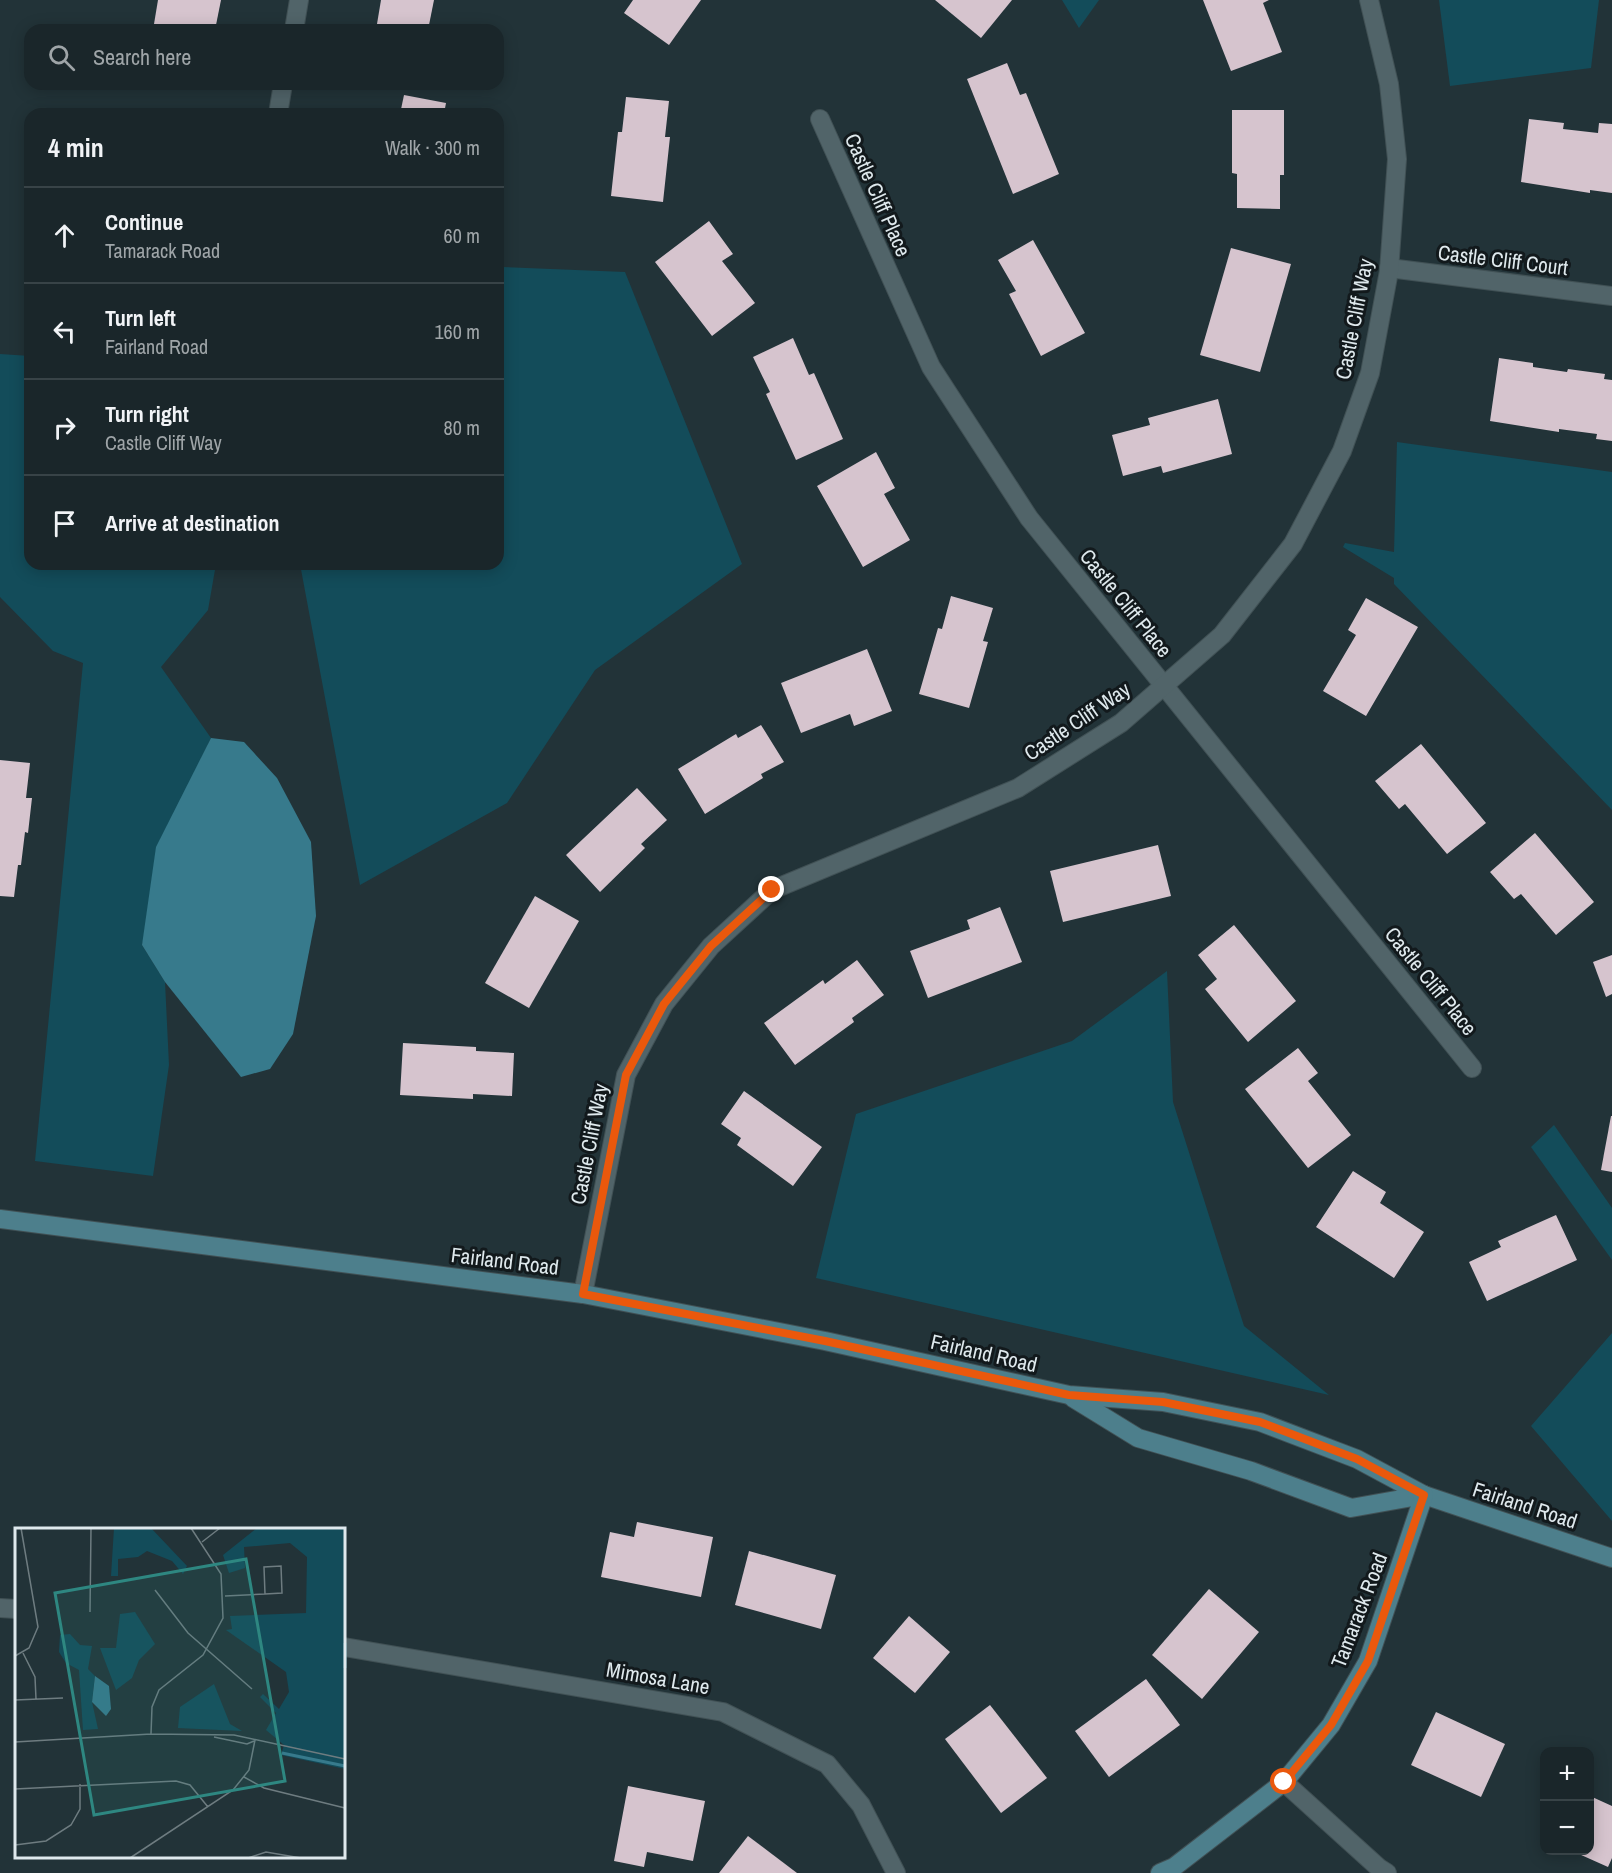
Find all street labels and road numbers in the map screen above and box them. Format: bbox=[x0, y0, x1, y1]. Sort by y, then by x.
street label: Castle Cliff Place bbox=[838, 129, 918, 261]
street label: Castle Cliff Court bbox=[1436, 238, 1570, 282]
street label: Castle Cliff Way bbox=[1328, 256, 1380, 382]
street label: Castle Cliff Place bbox=[1073, 543, 1179, 663]
street label: Castle Cliff Way bbox=[1018, 675, 1136, 767]
street label: Castle Cliff Place bbox=[1378, 921, 1484, 1041]
street label: Castle Cliff Way bbox=[563, 1081, 615, 1207]
street label: Fairland Road bbox=[449, 1240, 561, 1282]
street label: Fairland Road bbox=[928, 1327, 1040, 1379]
street label: Fairland Road bbox=[1469, 1474, 1581, 1536]
street label: Tamarack Road bbox=[1324, 1548, 1394, 1672]
street label: Mimosa Lane bbox=[604, 1655, 712, 1701]

